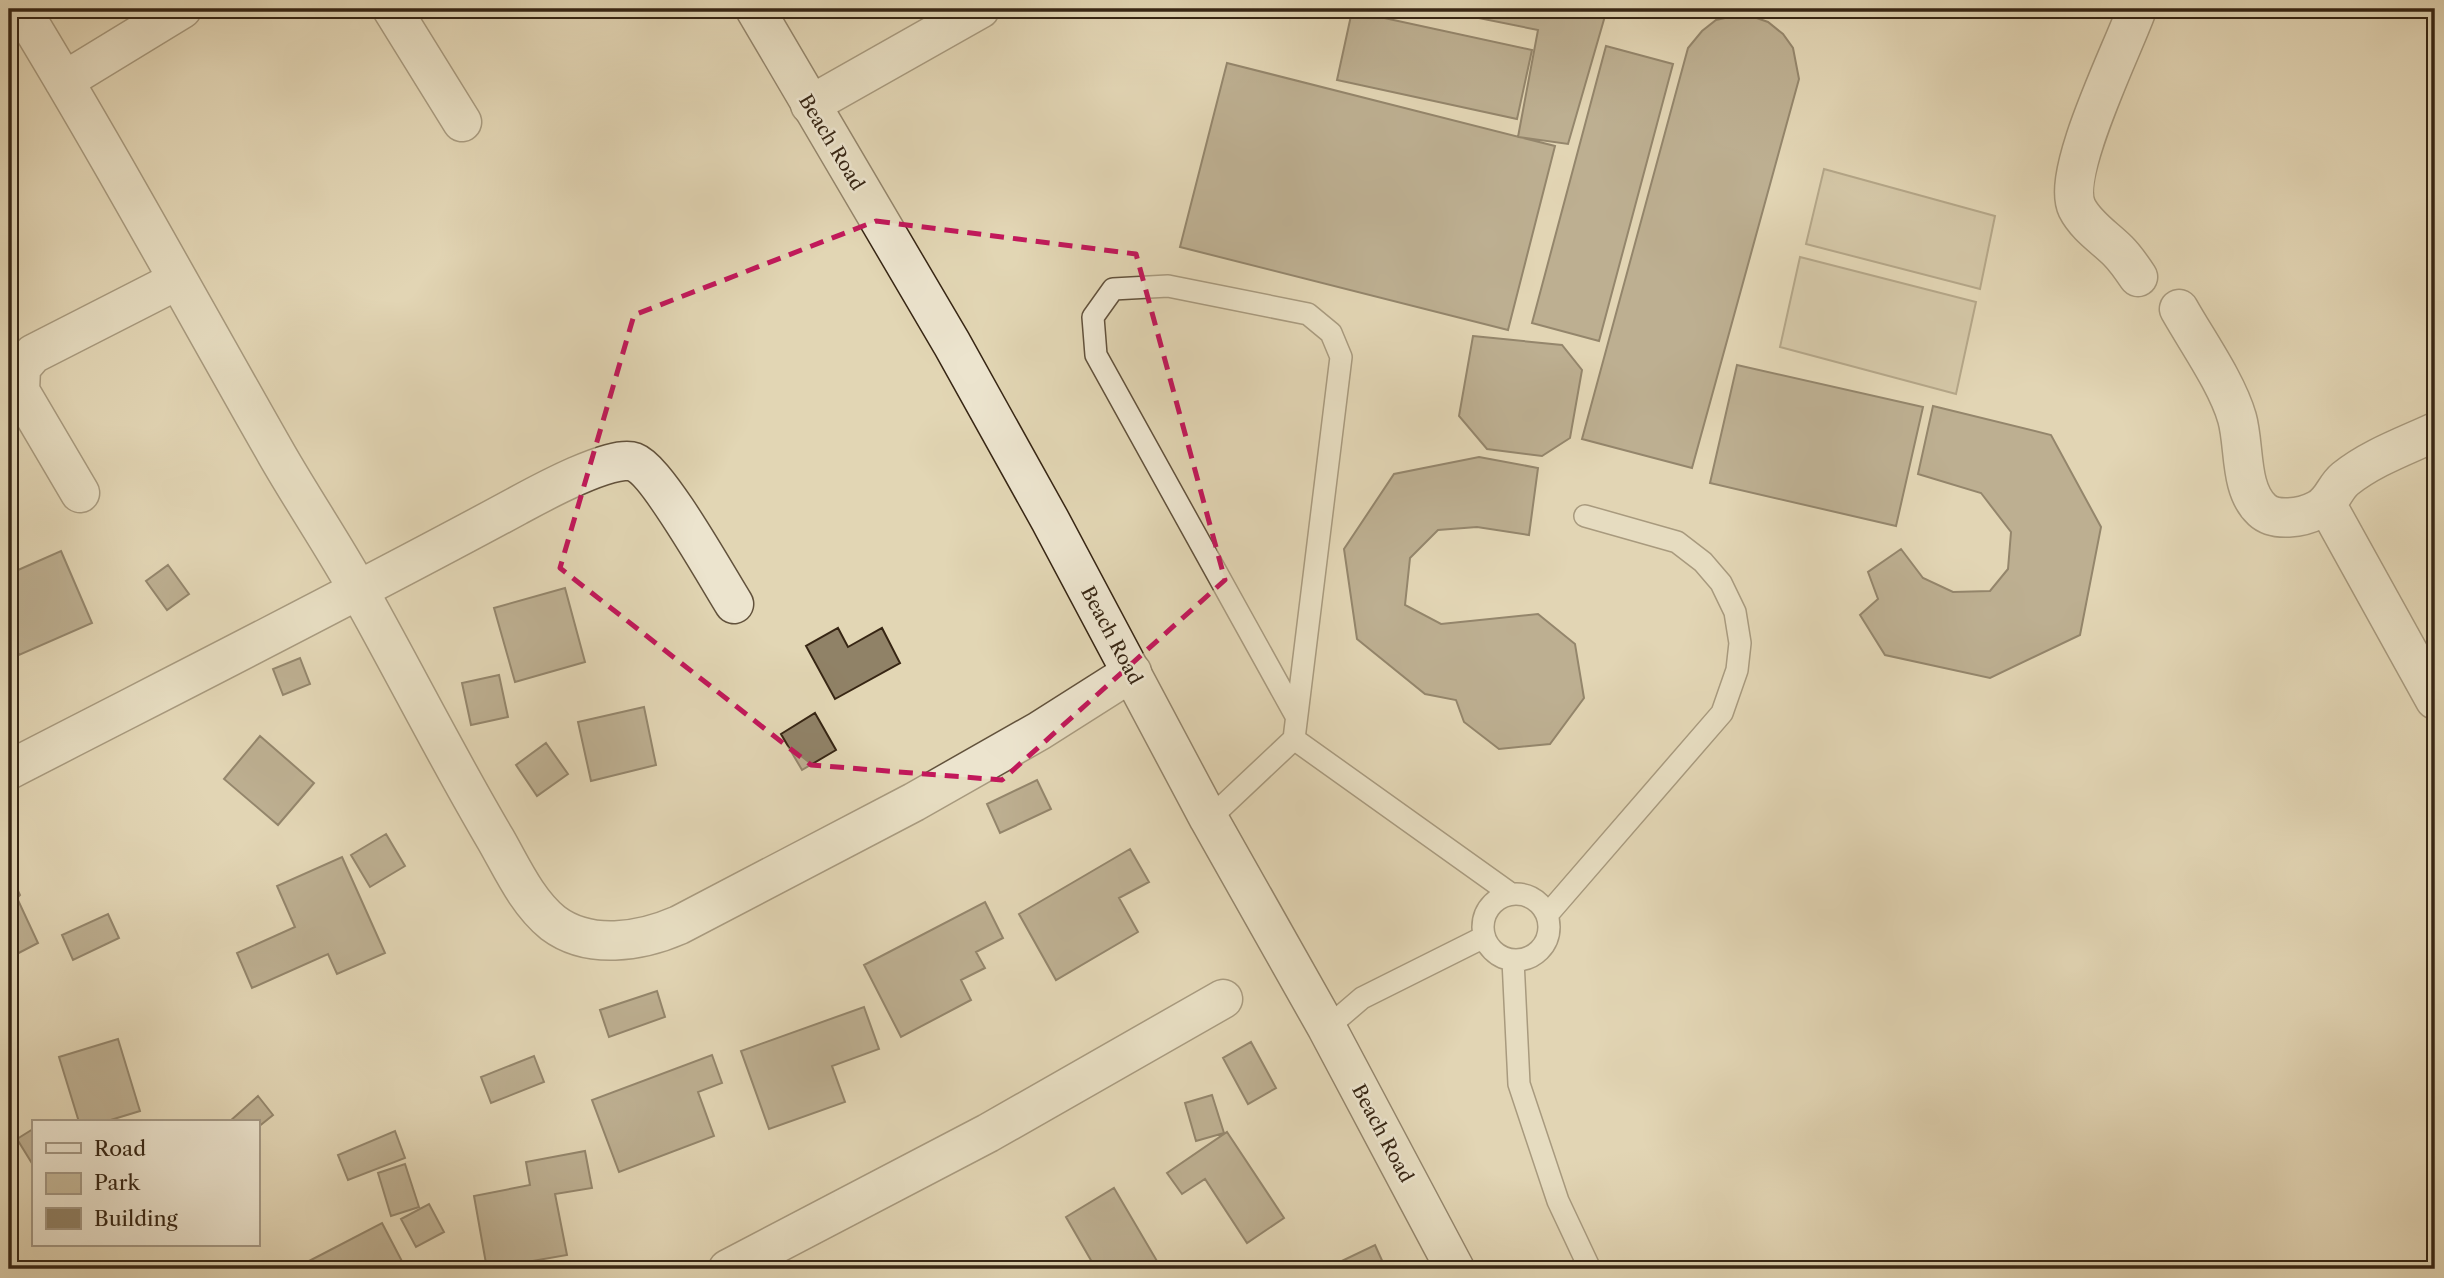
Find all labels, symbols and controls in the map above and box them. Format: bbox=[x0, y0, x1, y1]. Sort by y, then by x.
street label: Beach Road bbox=[794, 90, 869, 195]
street label: Beach Road bbox=[1076, 582, 1147, 689]
street label: Beach Road bbox=[1347, 1080, 1418, 1187]
legend bbox=[32, 1120, 259, 1246]
text: Road bbox=[94, 1136, 146, 1161]
text: Park bbox=[94, 1170, 140, 1195]
text: Building bbox=[94, 1206, 179, 1231]

